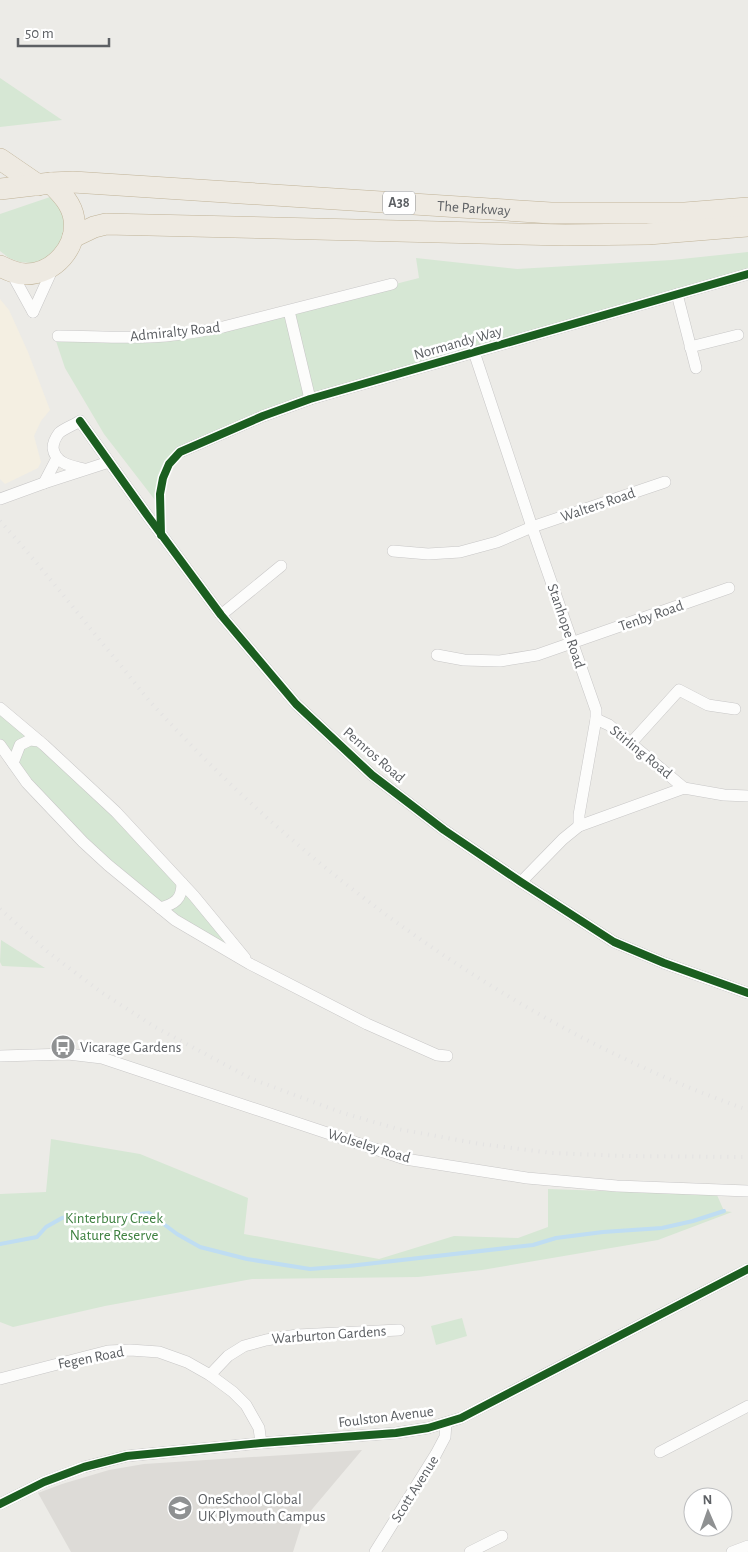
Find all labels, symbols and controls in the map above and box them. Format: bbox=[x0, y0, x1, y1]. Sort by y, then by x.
scale bar bbox=[18, 15, 109, 47]
text: 50 m bbox=[25, 26, 54, 41]
road number: A38 bbox=[383, 192, 415, 214]
street label: The Parkway bbox=[437, 198, 511, 218]
street label: Admiralty Road bbox=[129, 320, 221, 344]
street label: Normandy Way bbox=[412, 323, 504, 363]
street label: Walters Road bbox=[559, 485, 637, 525]
street label: Stanhope Road bbox=[545, 582, 588, 670]
street label: Tenby Road bbox=[617, 598, 685, 634]
street label: Stirling Road bbox=[607, 723, 675, 782]
street label: Pemros Road bbox=[340, 724, 408, 786]
bus stop icon: Vicarage Gardens bbox=[50, 1034, 76, 1060]
place label: Vicarage Gardens bbox=[80, 1040, 181, 1055]
street label: Wolseley Road bbox=[326, 1126, 412, 1166]
park label: Kinterbury Creek Nature Reserve bbox=[65, 1211, 163, 1243]
street label: Warburton Gardens bbox=[271, 1324, 387, 1346]
street label: Fegen Road bbox=[57, 1344, 126, 1372]
street label: Foulston Avenue bbox=[337, 1404, 435, 1430]
street label: Scott Avenue bbox=[389, 1453, 441, 1525]
north arrow bbox=[683, 1487, 733, 1537]
place label: OneSchool Global UK Plymouth Campus bbox=[198, 1492, 325, 1524]
text: N bbox=[702, 1493, 713, 1507]
school or university icon: OneSchool Global UK Plymouth Campus bbox=[167, 1495, 193, 1521]

